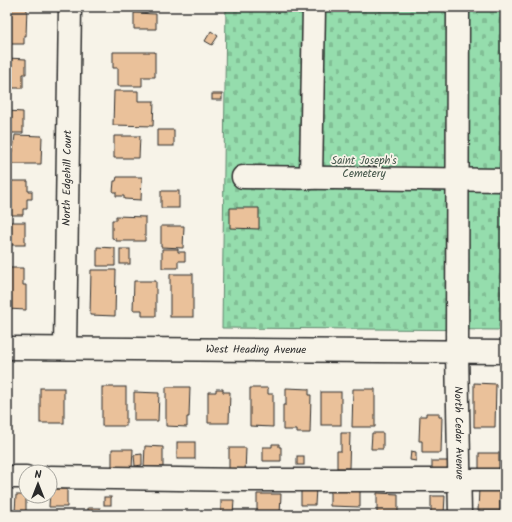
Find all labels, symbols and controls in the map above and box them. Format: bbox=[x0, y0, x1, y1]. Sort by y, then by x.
street label: North Edgehill Court bbox=[58, 129, 77, 226]
park label: Saint Joseph's Cemetery bbox=[331, 152, 397, 183]
street label: West Heading Avenue bbox=[206, 341, 306, 359]
street label: North Cedar Avenue bbox=[449, 386, 468, 480]
north arrow bbox=[18, 464, 58, 504]
text: N bbox=[35, 466, 42, 484]

